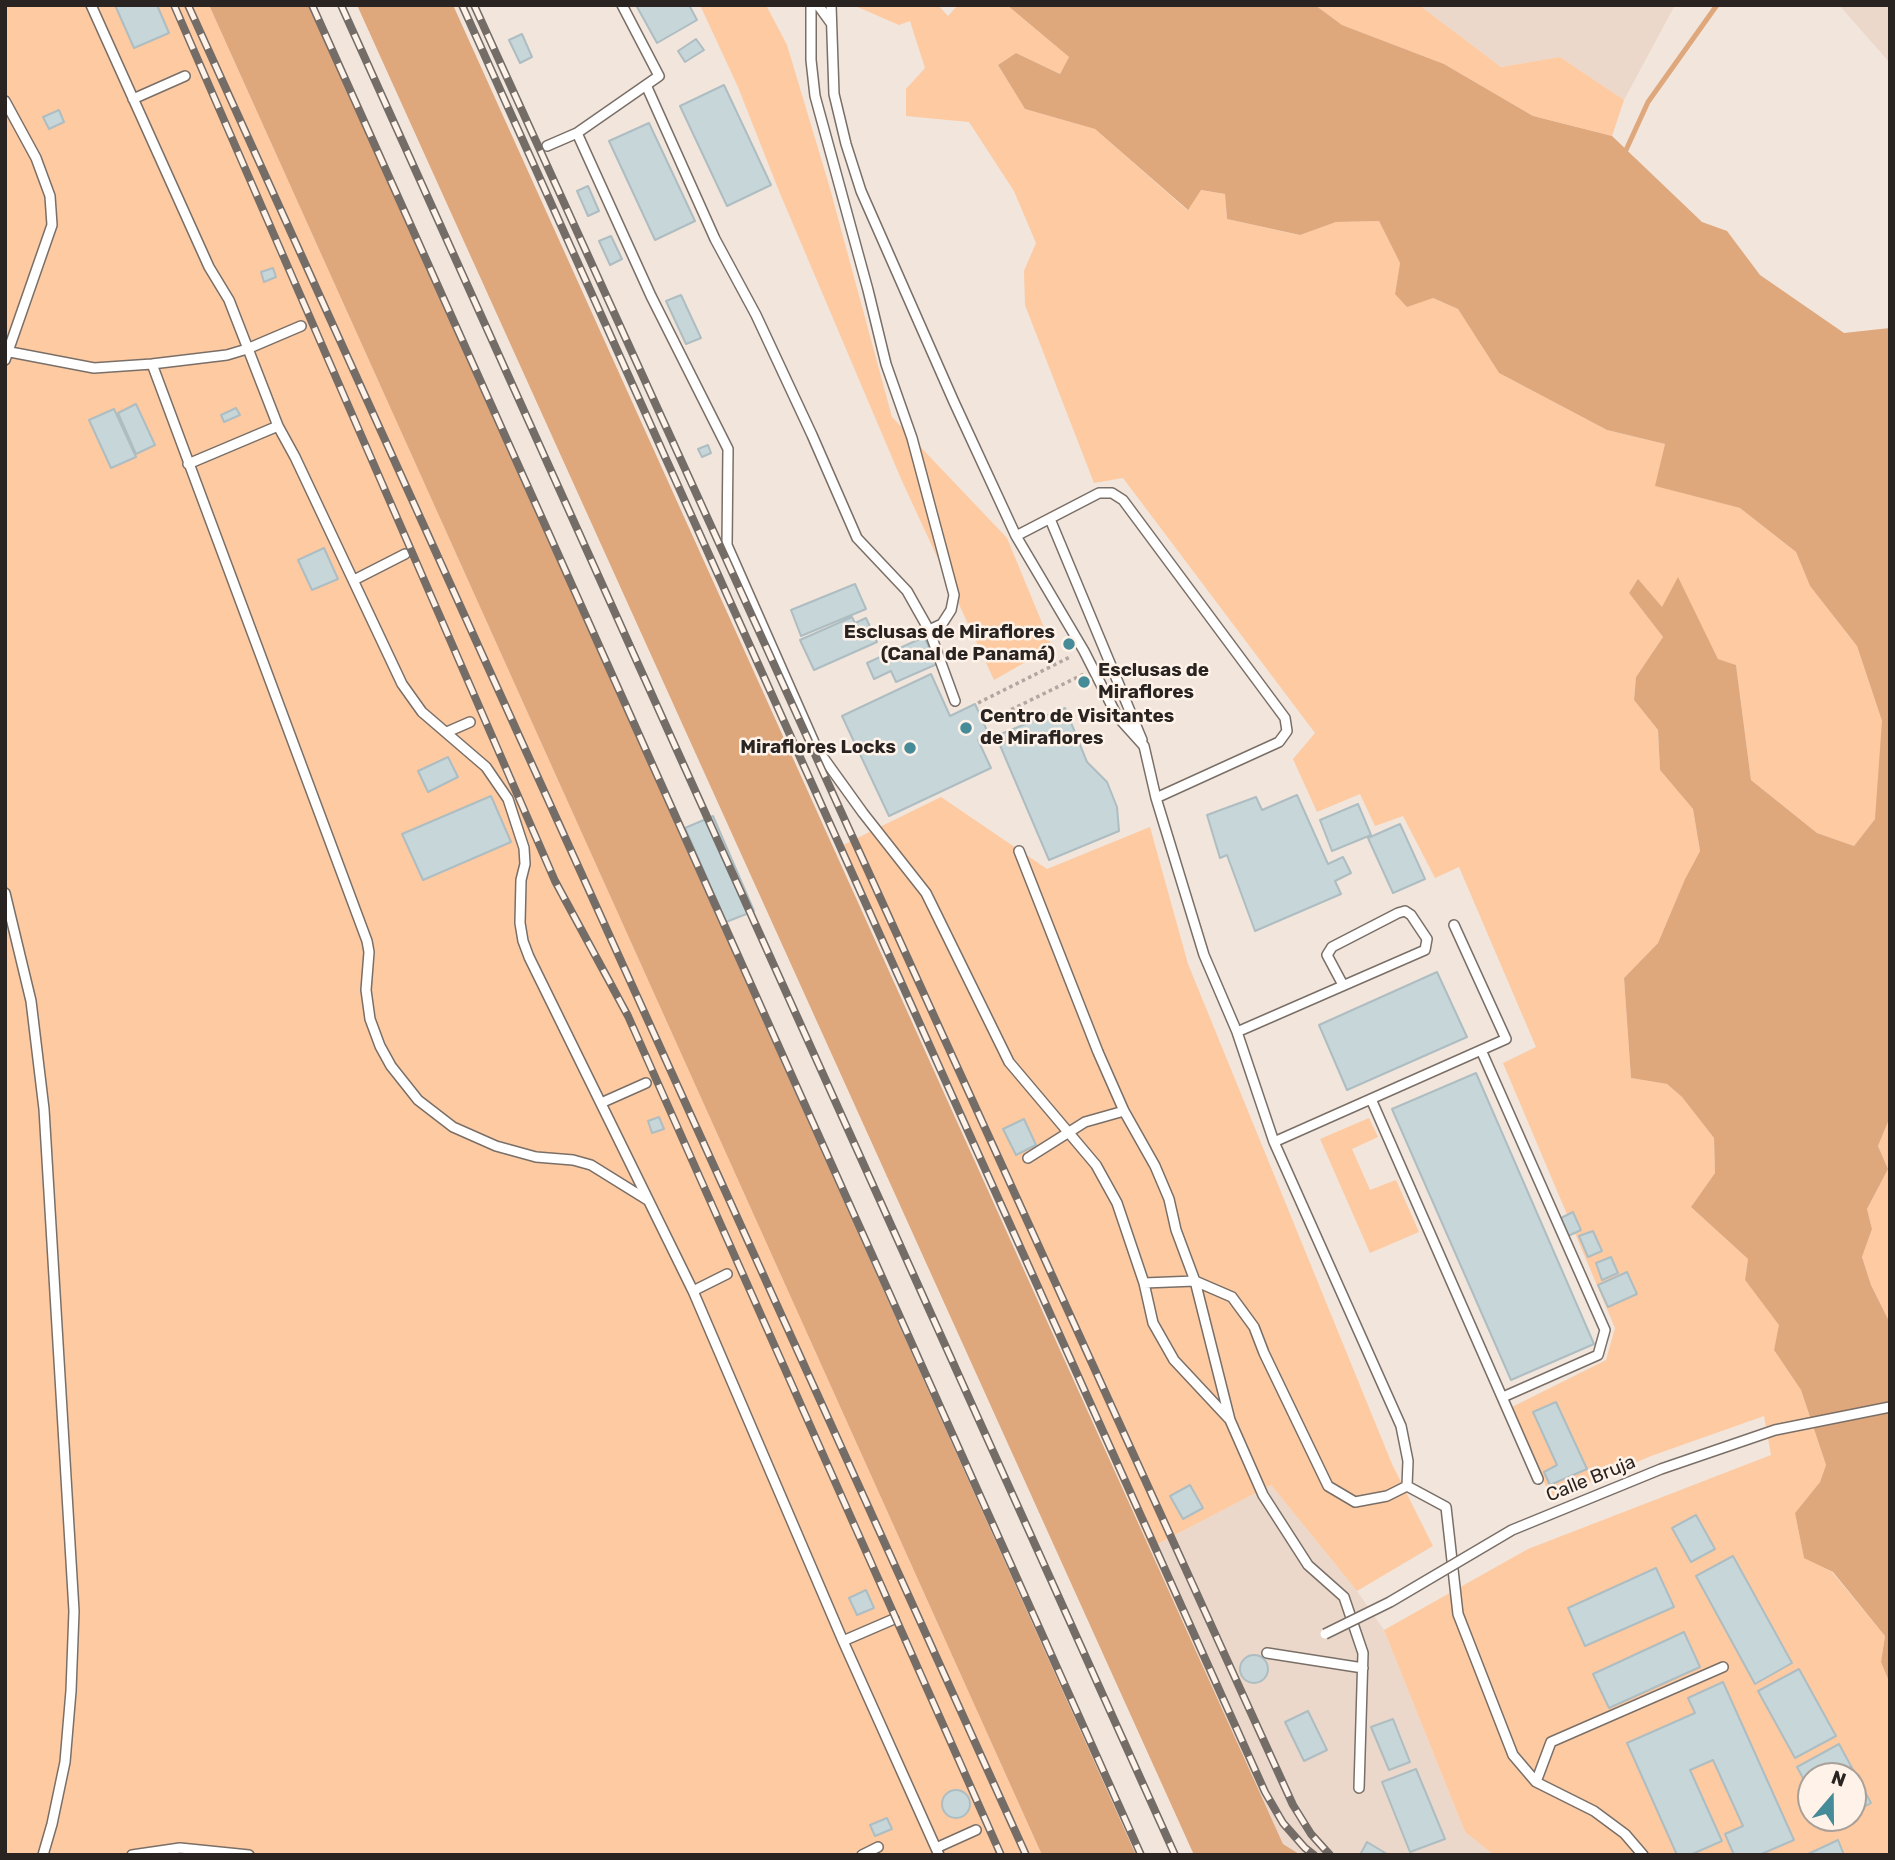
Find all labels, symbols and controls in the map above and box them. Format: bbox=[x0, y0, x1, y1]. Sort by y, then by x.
place label: Esclusas de Miraflores (Canal de Panamá) bbox=[844, 622, 1055, 666]
marker: Esclusas de Miraflores (Canal de Panamá) bbox=[1061, 636, 1077, 652]
place label: Esclusas de Miraflores bbox=[1098, 660, 1209, 704]
marker: Esclusas de Miraflores bbox=[1076, 674, 1092, 690]
place label: Centro de Visitantes de Miraflores bbox=[980, 706, 1174, 750]
marker: Centro de Visitantes de Miraflores bbox=[958, 720, 974, 736]
place label: Miraflores Locks bbox=[740, 737, 896, 759]
marker: Miraflores Locks bbox=[902, 740, 918, 756]
street label: Calle Bruja bbox=[1543, 1451, 1639, 1507]
north arrow bbox=[1797, 1762, 1867, 1832]
text: N bbox=[1828, 1766, 1849, 1792]

